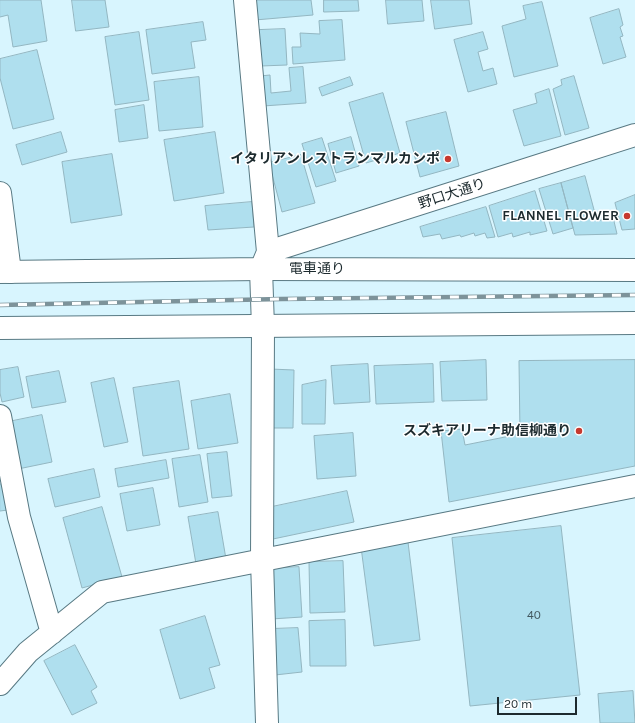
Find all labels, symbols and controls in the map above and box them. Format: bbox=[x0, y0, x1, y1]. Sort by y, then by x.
place label: イタリアンレストランマルカンポ bbox=[230, 151, 440, 167]
marker: イタリアンレストランマルカンポ bbox=[443, 154, 453, 164]
street label: 野口大通り bbox=[416, 175, 488, 213]
place label: FLANNEL FLOWER bbox=[502, 208, 619, 224]
marker: FLANNEL FLOWER bbox=[622, 211, 632, 221]
street label: 電車通り bbox=[289, 261, 345, 277]
place label: スズキアリーナ助信柳通り bbox=[403, 423, 571, 439]
marker: スズキアリーナ助信柳通り bbox=[574, 426, 584, 436]
house number: 40 bbox=[527, 609, 541, 623]
scale bar bbox=[499, 689, 579, 715]
text: 20 m bbox=[504, 697, 532, 711]

